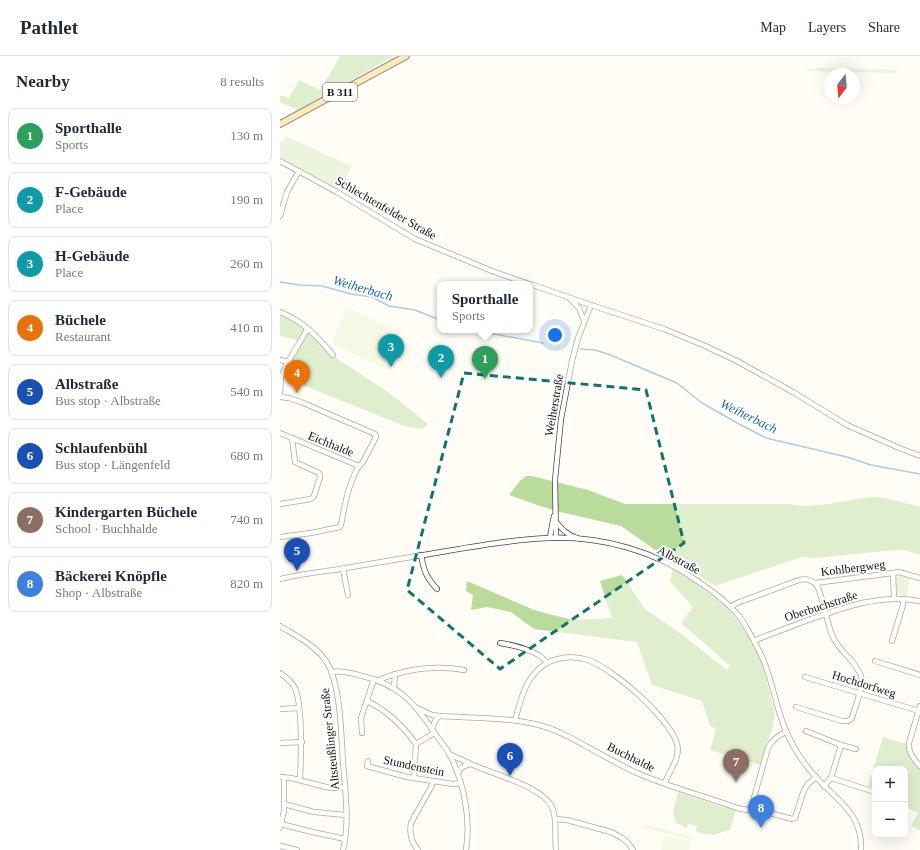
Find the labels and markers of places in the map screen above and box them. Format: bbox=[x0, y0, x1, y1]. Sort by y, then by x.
pin: 3 bbox=[378, 334, 404, 367]
pin: 2 bbox=[428, 345, 454, 378]
pin: 1 bbox=[472, 346, 498, 379]
pin: 4 bbox=[284, 360, 310, 393]
pin: 5 bbox=[284, 538, 310, 571]
pin: 6 bbox=[497, 743, 523, 776]
pin: 7 bbox=[723, 749, 749, 782]
pin: 8 bbox=[748, 795, 774, 828]

